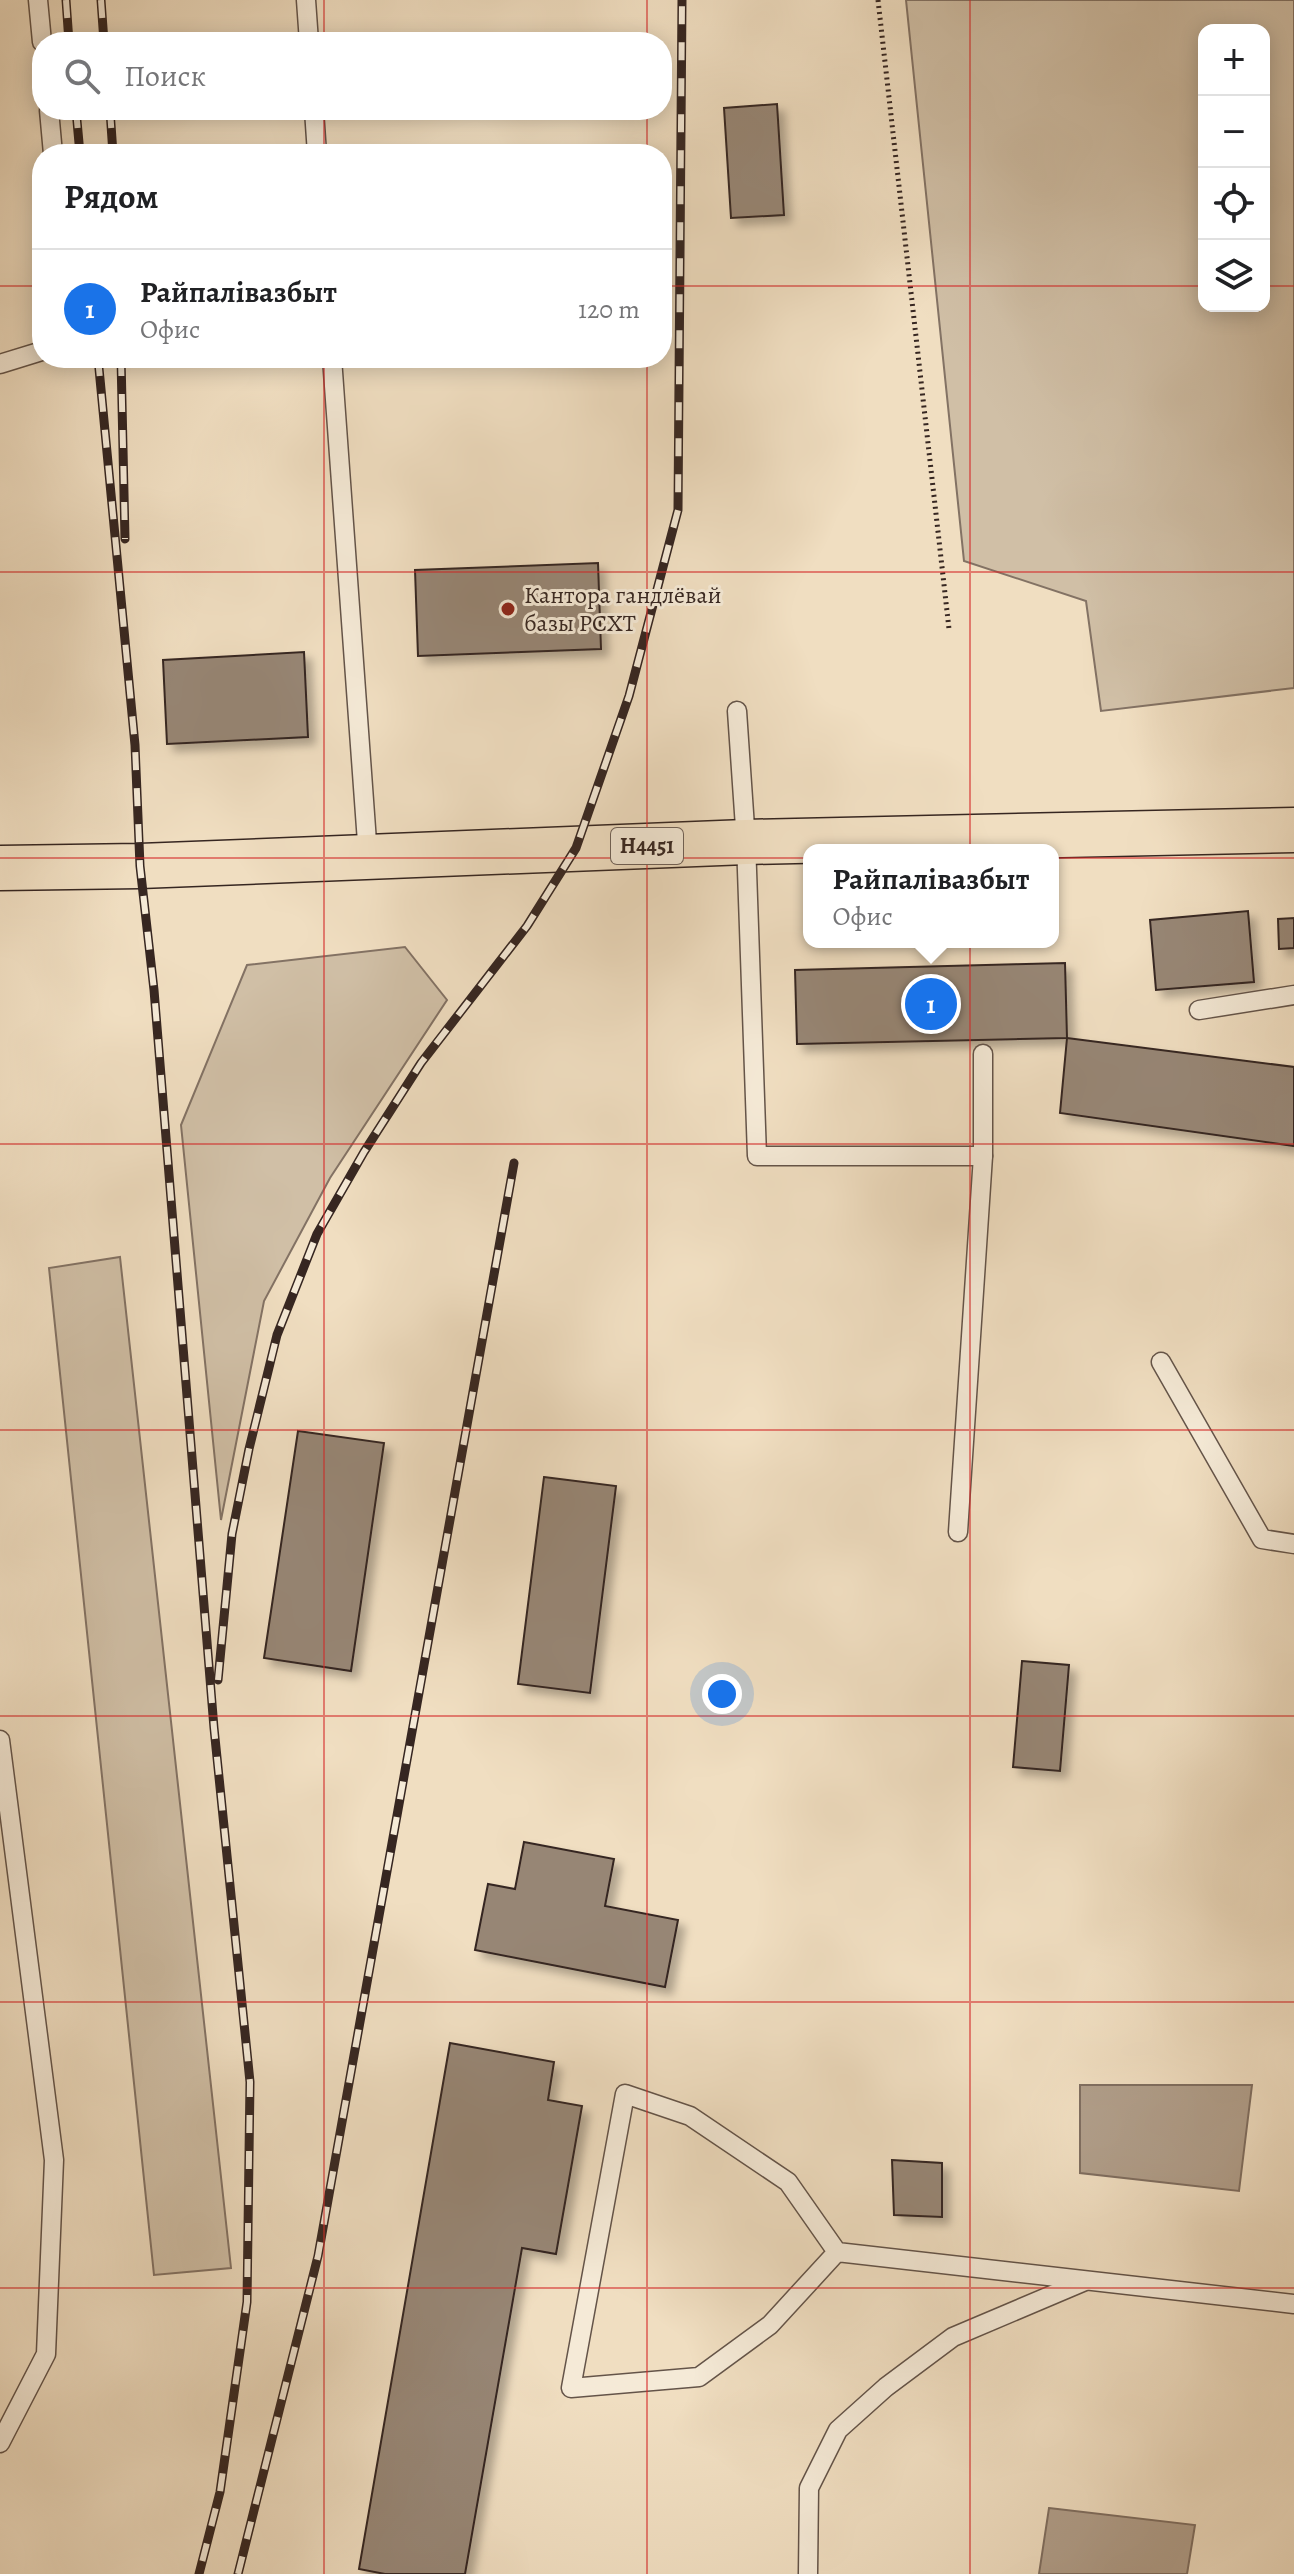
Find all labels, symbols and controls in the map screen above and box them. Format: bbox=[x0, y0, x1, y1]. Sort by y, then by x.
map controls bbox=[1198, 24, 1270, 312]
button: + bbox=[1198, 24, 1270, 96]
search box bbox=[32, 32, 672, 120]
icon: search bbox=[60, 54, 104, 98]
text: Поиск bbox=[124, 56, 206, 96]
button: − bbox=[1198, 96, 1270, 168]
button: locate bbox=[1198, 168, 1270, 240]
text: Рядом bbox=[64, 173, 158, 220]
button: layers bbox=[1198, 240, 1270, 312]
text: Райпалівазбыт bbox=[140, 272, 337, 312]
text: 1 bbox=[85, 292, 95, 327]
text: 120 m bbox=[578, 292, 640, 327]
text: Офис bbox=[140, 312, 200, 347]
place label: Кантора гандлёвай базы РСХТ bbox=[524, 579, 722, 639]
marker: Кантора гандлёвай базы РСХТ bbox=[499, 600, 517, 618]
road number: Н4451 bbox=[611, 828, 683, 864]
popup bbox=[803, 844, 1059, 948]
text: Райпалівазбыт bbox=[832, 859, 1030, 899]
text: Офис bbox=[832, 899, 893, 934]
pin: 1 bbox=[905, 974, 957, 1034]
your location bbox=[702, 1674, 742, 1714]

